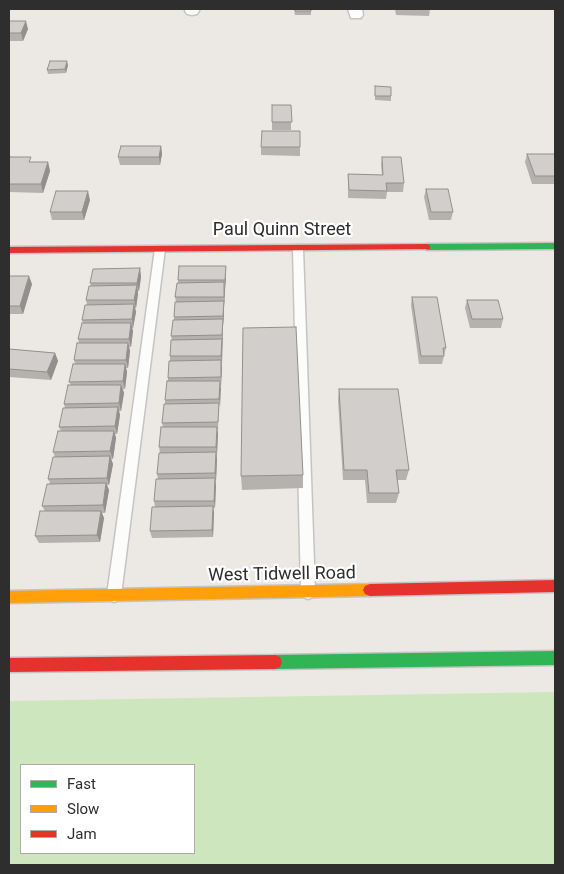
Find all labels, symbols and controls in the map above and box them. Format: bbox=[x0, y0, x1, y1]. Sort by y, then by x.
street label: Paul Quinn Street bbox=[213, 219, 351, 241]
street label: West Tidwell Road bbox=[208, 563, 356, 587]
legend bbox=[20, 764, 195, 854]
text: Fast bbox=[67, 775, 96, 793]
text: Slow bbox=[67, 800, 99, 818]
text: Jam bbox=[67, 825, 97, 843]

